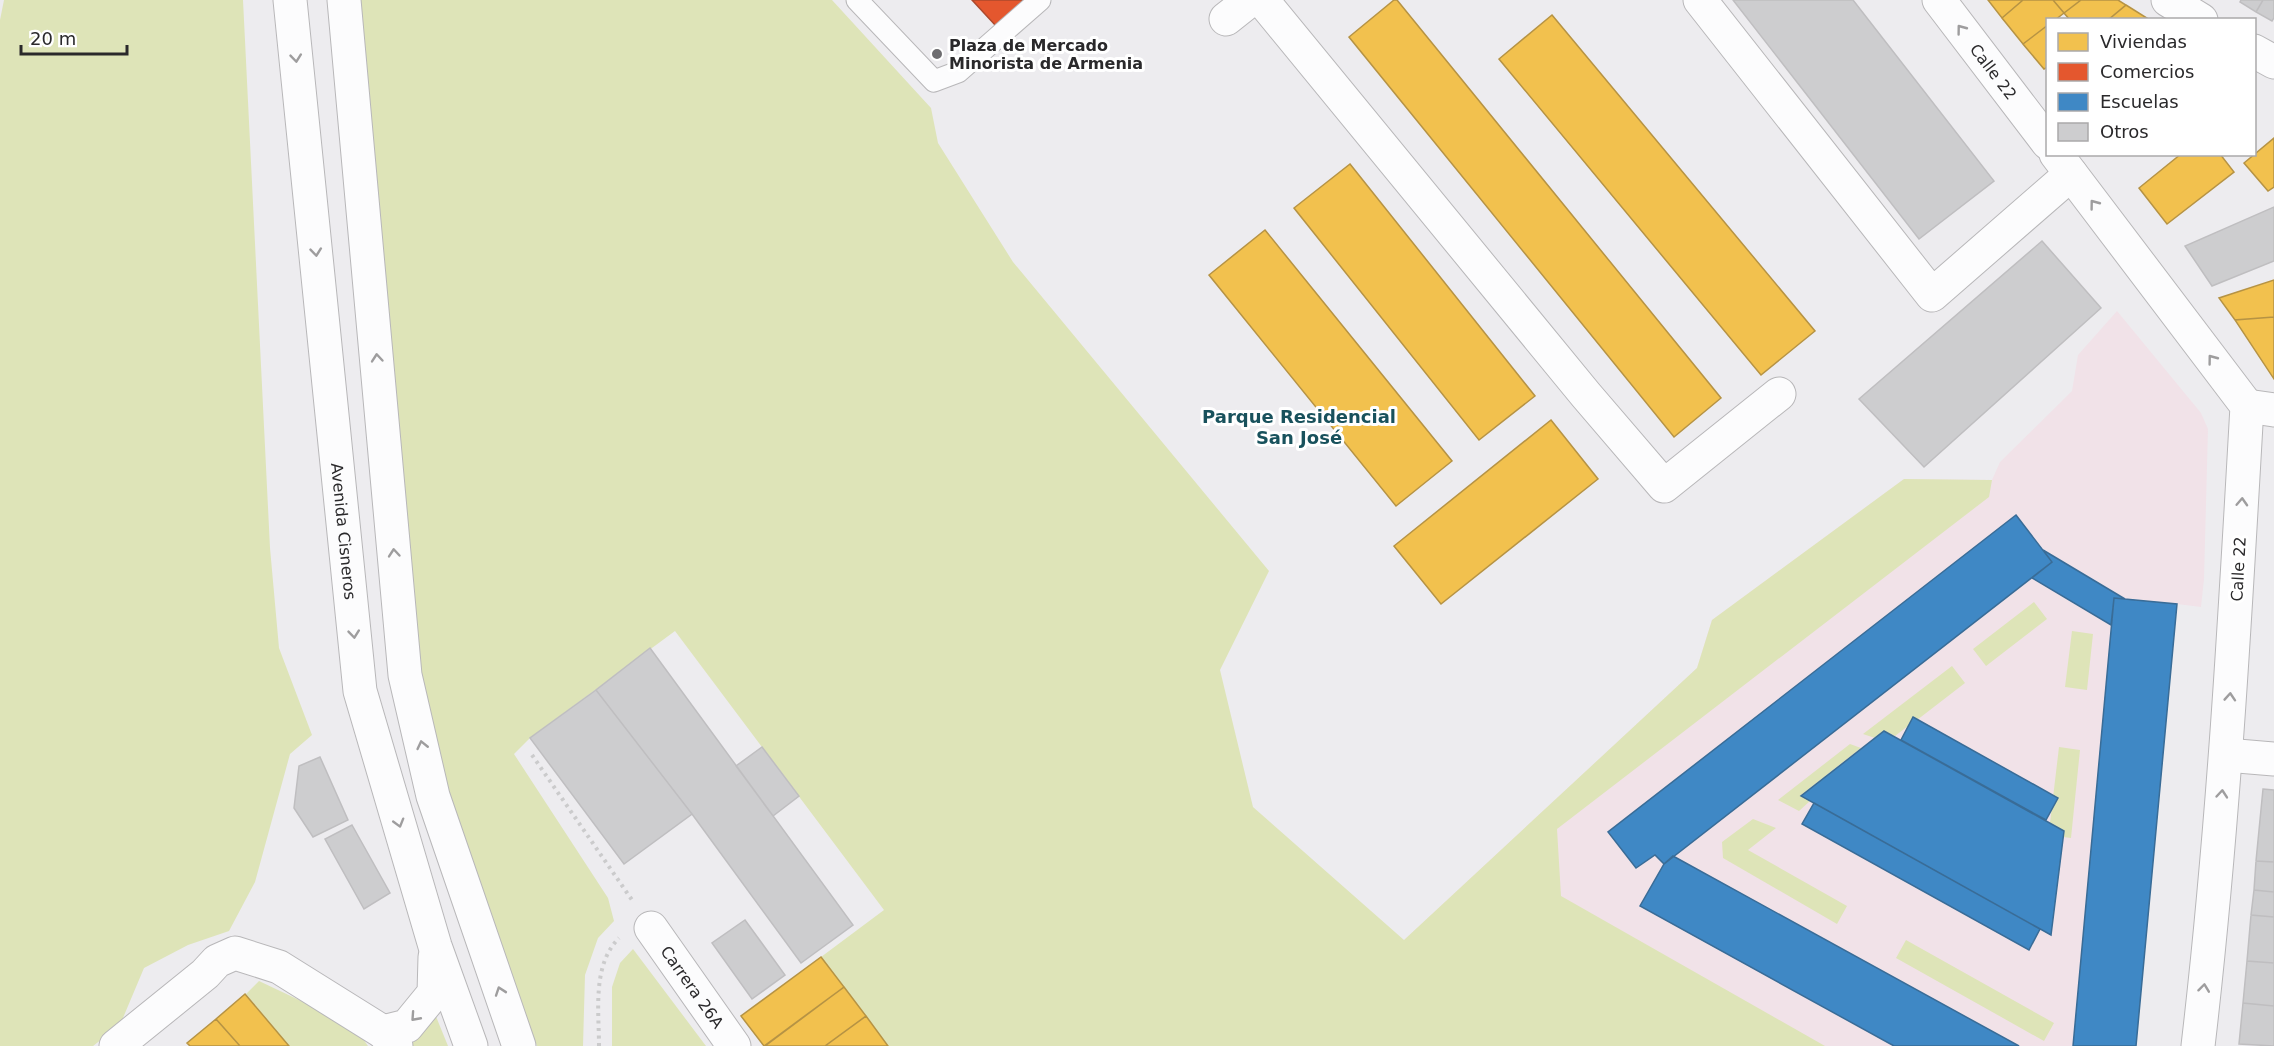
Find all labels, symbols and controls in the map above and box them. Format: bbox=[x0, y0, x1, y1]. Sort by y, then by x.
scale bar bbox=[21, 18, 128, 56]
legend bbox=[2046, 18, 2256, 156]
one-way arrow bbox=[1958, 25, 1969, 36]
text: 20 m bbox=[30, 28, 76, 49]
text: Viviendas bbox=[2100, 31, 2187, 52]
place label: Plaza de Mercado Minorista de Armenia bbox=[949, 36, 1143, 73]
street label: Calle 22 bbox=[1966, 40, 2020, 104]
marker: Plaza de Mercado Minorista de Armenia bbox=[930, 47, 944, 61]
one-way arrow bbox=[289, 54, 302, 63]
text: Comercios bbox=[2100, 61, 2194, 82]
text: Escuelas bbox=[2100, 91, 2179, 112]
text: Otros bbox=[2100, 121, 2149, 142]
one-way arrow bbox=[2090, 200, 2101, 211]
one-way arrow bbox=[309, 248, 322, 257]
one-way arrow bbox=[371, 354, 384, 363]
one-way arrow bbox=[2208, 355, 2219, 366]
district label: Parque Residencial San José bbox=[1202, 406, 1396, 448]
street label: Avenida Cisneros bbox=[327, 462, 360, 601]
one-way arrow bbox=[2235, 497, 2248, 506]
street label: Calle 22 bbox=[2227, 536, 2250, 602]
one-way arrow bbox=[388, 548, 401, 557]
one-way arrow bbox=[347, 630, 360, 639]
one-way arrow bbox=[2224, 692, 2237, 701]
one-way arrow bbox=[416, 740, 429, 750]
one-way arrow bbox=[2215, 789, 2228, 798]
one-way arrow bbox=[392, 817, 404, 828]
street label: Carrera 26A bbox=[657, 942, 727, 1032]
one-way arrow bbox=[2198, 983, 2210, 992]
one-way arrow bbox=[495, 986, 508, 997]
one-way arrow bbox=[411, 1010, 422, 1021]

